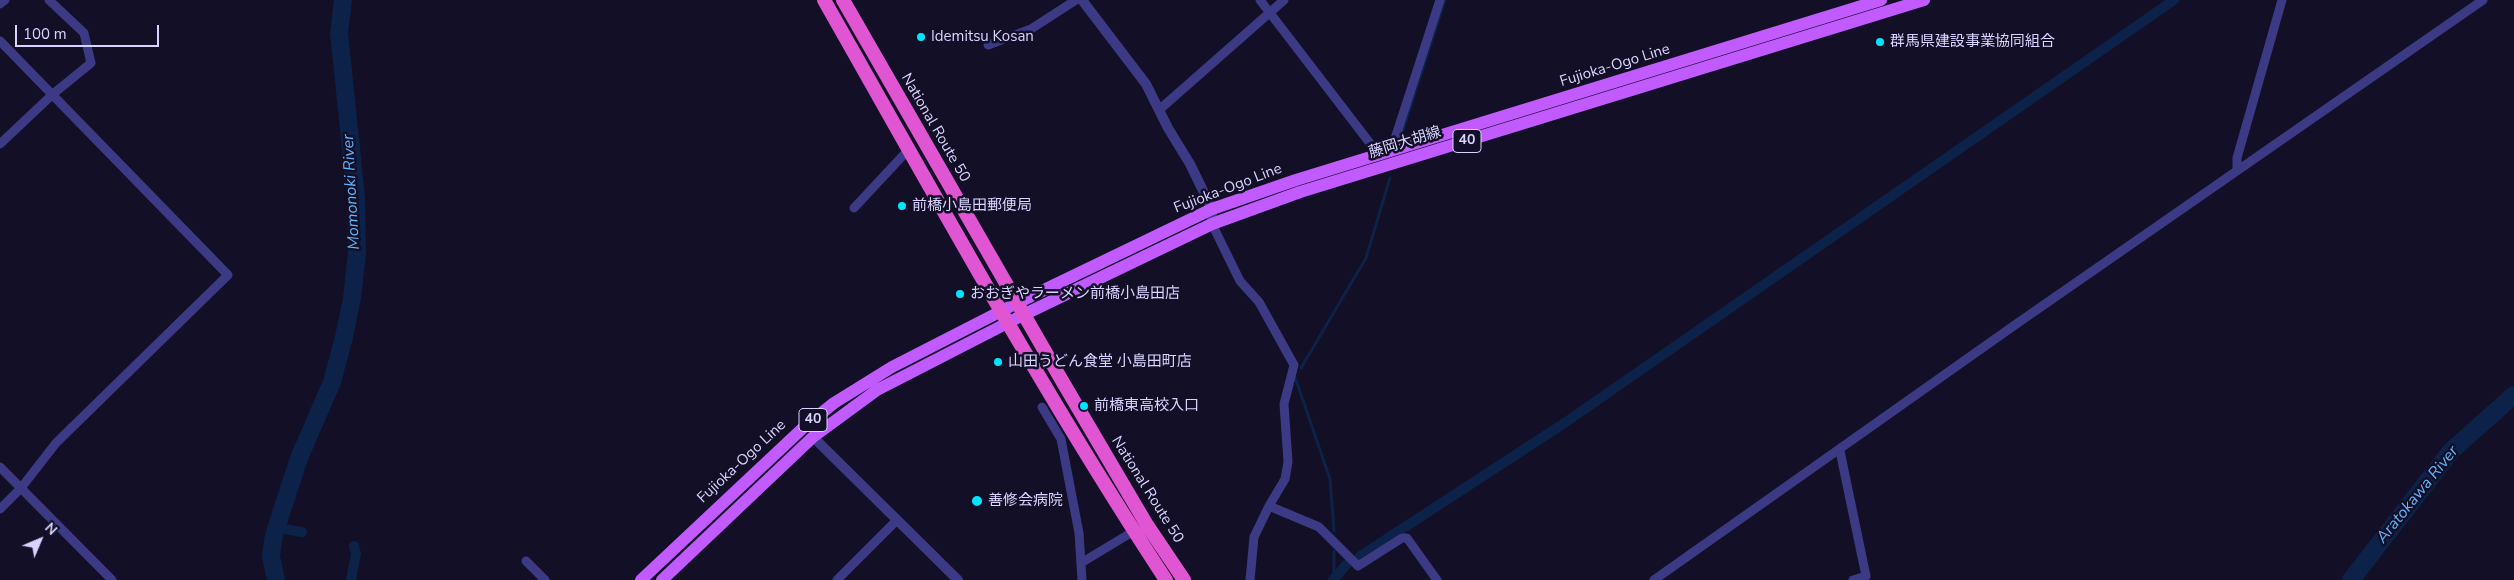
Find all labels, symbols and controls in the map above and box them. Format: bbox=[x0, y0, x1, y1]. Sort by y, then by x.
scale bar bbox=[18, 15, 161, 47]
text: 100 m bbox=[23, 24, 67, 44]
place label: Idemitsu Kosan bbox=[931, 28, 1034, 46]
marker: Idemitsu Kosan bbox=[915, 31, 927, 43]
place label: 群馬県建設事業協同組合 bbox=[1890, 33, 2055, 51]
marker: 群馬県建設事業協同組合 bbox=[1874, 36, 1886, 48]
street label: Fujioka-Ogo Line bbox=[1558, 41, 1672, 91]
street label: National Route 50 bbox=[897, 70, 973, 186]
street label: 藤岡大胡線 bbox=[1367, 123, 1443, 163]
road number: 40 bbox=[1453, 130, 1481, 152]
water label: Momonoki River bbox=[339, 134, 365, 250]
street label: Fujioka-Ogo Line bbox=[1171, 160, 1285, 218]
place label: 前橋小島田郵便局 bbox=[912, 197, 1032, 215]
marker: 前橋小島田郵便局 bbox=[896, 200, 908, 212]
place label: おおぎやラーメン前橋小島田店 bbox=[970, 285, 1180, 303]
marker: おおぎやラーメン前橋小島田店 bbox=[954, 288, 966, 300]
place label: 山田うどん食堂 小島田町店 bbox=[1008, 353, 1192, 371]
marker: 山田うどん食堂 小島田町店 bbox=[992, 356, 1004, 368]
place label: 前橋東高校入口 bbox=[1094, 397, 1199, 415]
marker: 前橋東高校入口 bbox=[1078, 400, 1090, 412]
road number: 40 bbox=[799, 408, 827, 432]
street label: Fujioka-Ogo Line bbox=[694, 416, 790, 508]
street label: National Route 50 bbox=[1107, 433, 1187, 547]
water label: Aratokawa River bbox=[2373, 443, 2463, 547]
place label: 善修会病院 bbox=[988, 492, 1063, 510]
marker: 善修会病院 bbox=[970, 494, 984, 508]
north arrow bbox=[15, 515, 65, 565]
text: N bbox=[41, 519, 61, 539]

